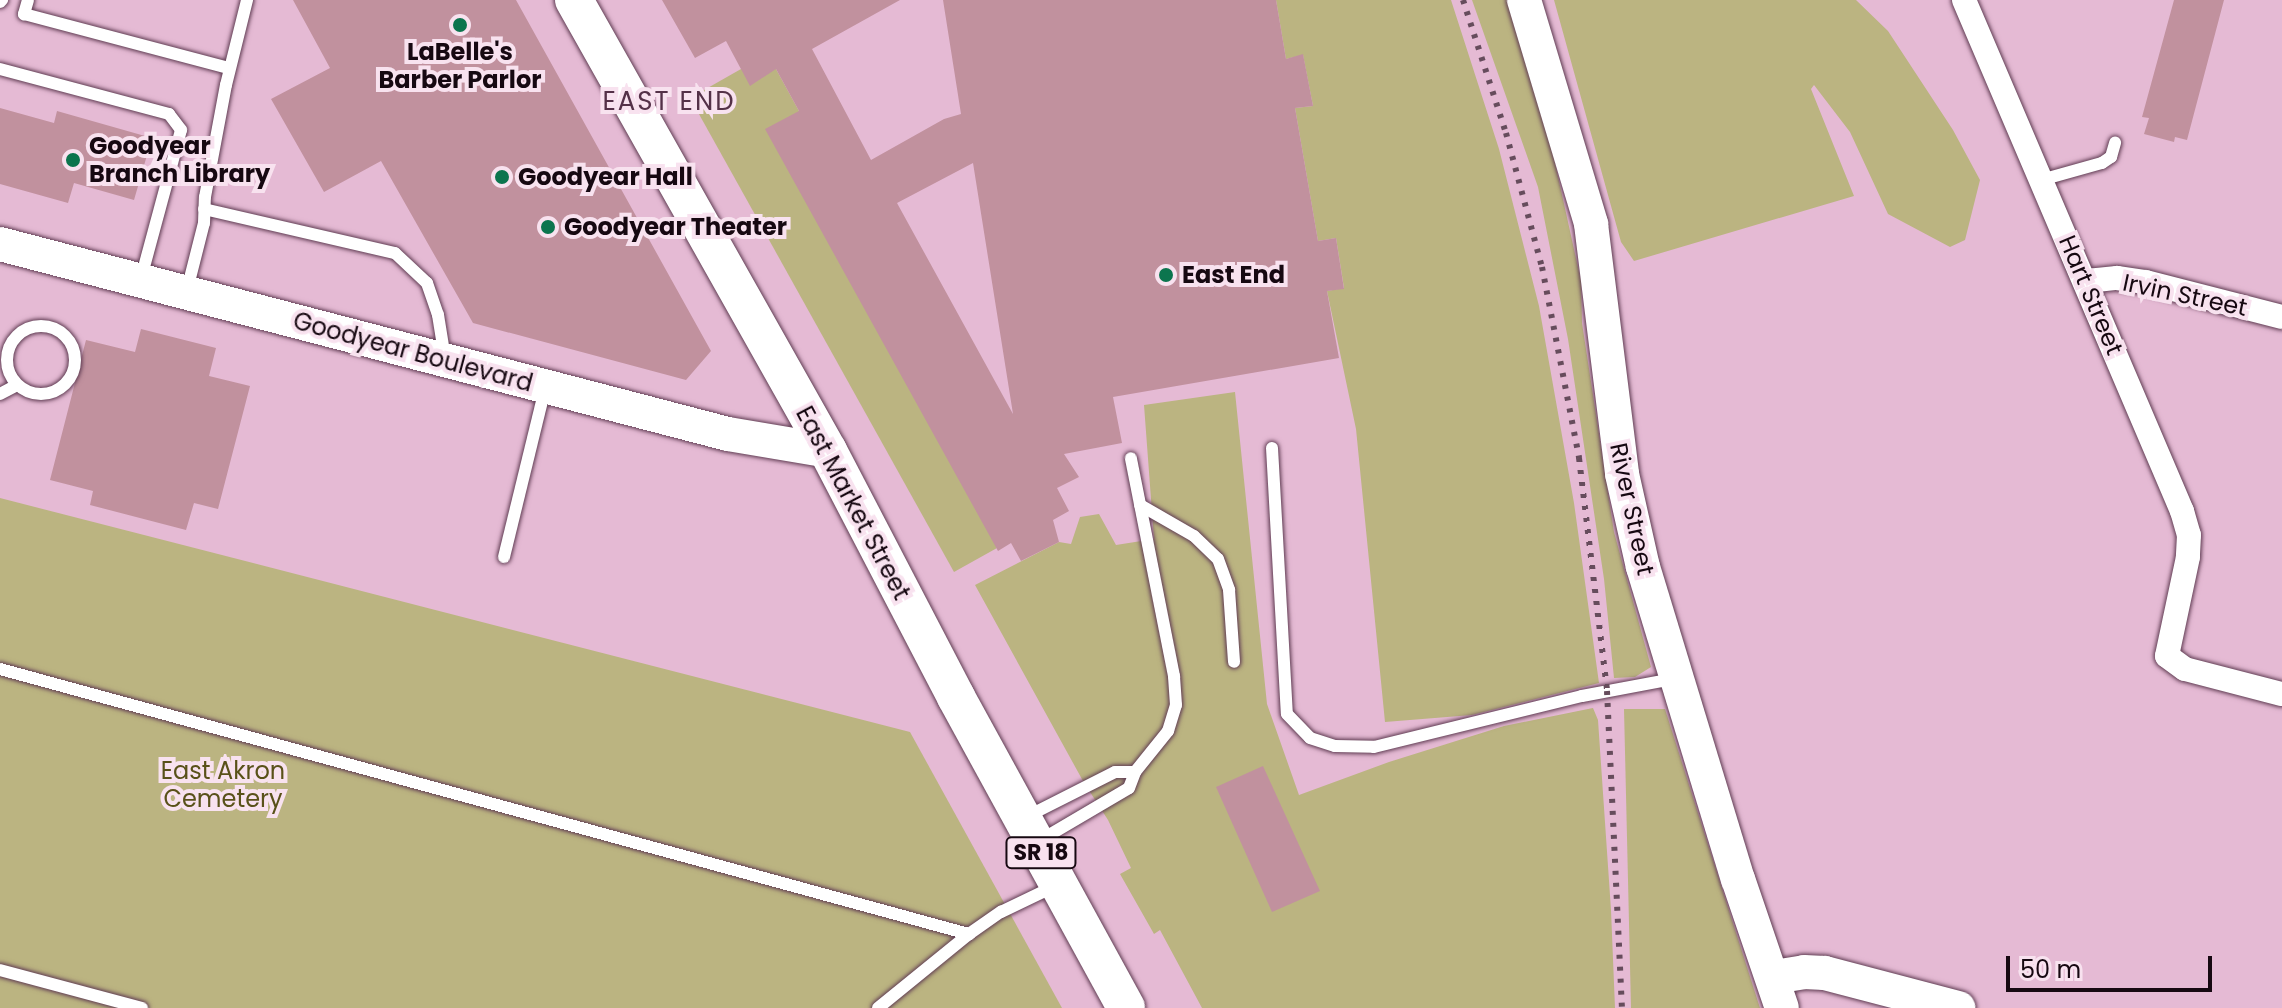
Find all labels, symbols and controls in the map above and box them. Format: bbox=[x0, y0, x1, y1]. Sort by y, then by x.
marker: LaBelle's Barber Parlor bbox=[451, 16, 469, 34]
place label: LaBelle's Barber Parlor bbox=[378, 38, 542, 94]
district label: EAST END bbox=[602, 86, 736, 118]
place label: Goodyear Branch Library bbox=[89, 132, 270, 188]
marker: Goodyear Branch Library bbox=[64, 151, 82, 169]
place label: Goodyear Hall bbox=[518, 163, 693, 191]
marker: Goodyear Hall bbox=[493, 168, 511, 186]
place label: Goodyear Theater bbox=[564, 213, 787, 241]
marker: Goodyear Theater bbox=[539, 218, 557, 236]
street label: Hart Street bbox=[2053, 231, 2129, 359]
place label: East End bbox=[1182, 261, 1285, 289]
marker: East End bbox=[1157, 266, 1175, 284]
street label: Irvin Street bbox=[2120, 268, 2250, 322]
street label: Goodyear Boulevard bbox=[290, 306, 536, 398]
street label: East Market Street bbox=[790, 401, 916, 605]
street label: River Street bbox=[1604, 440, 1660, 578]
park label: East Akron Cemetery bbox=[161, 757, 285, 813]
road number: SR 18 bbox=[1005, 835, 1077, 871]
scale bar bbox=[2010, 940, 2216, 990]
text: 50 m bbox=[2020, 953, 2081, 986]

